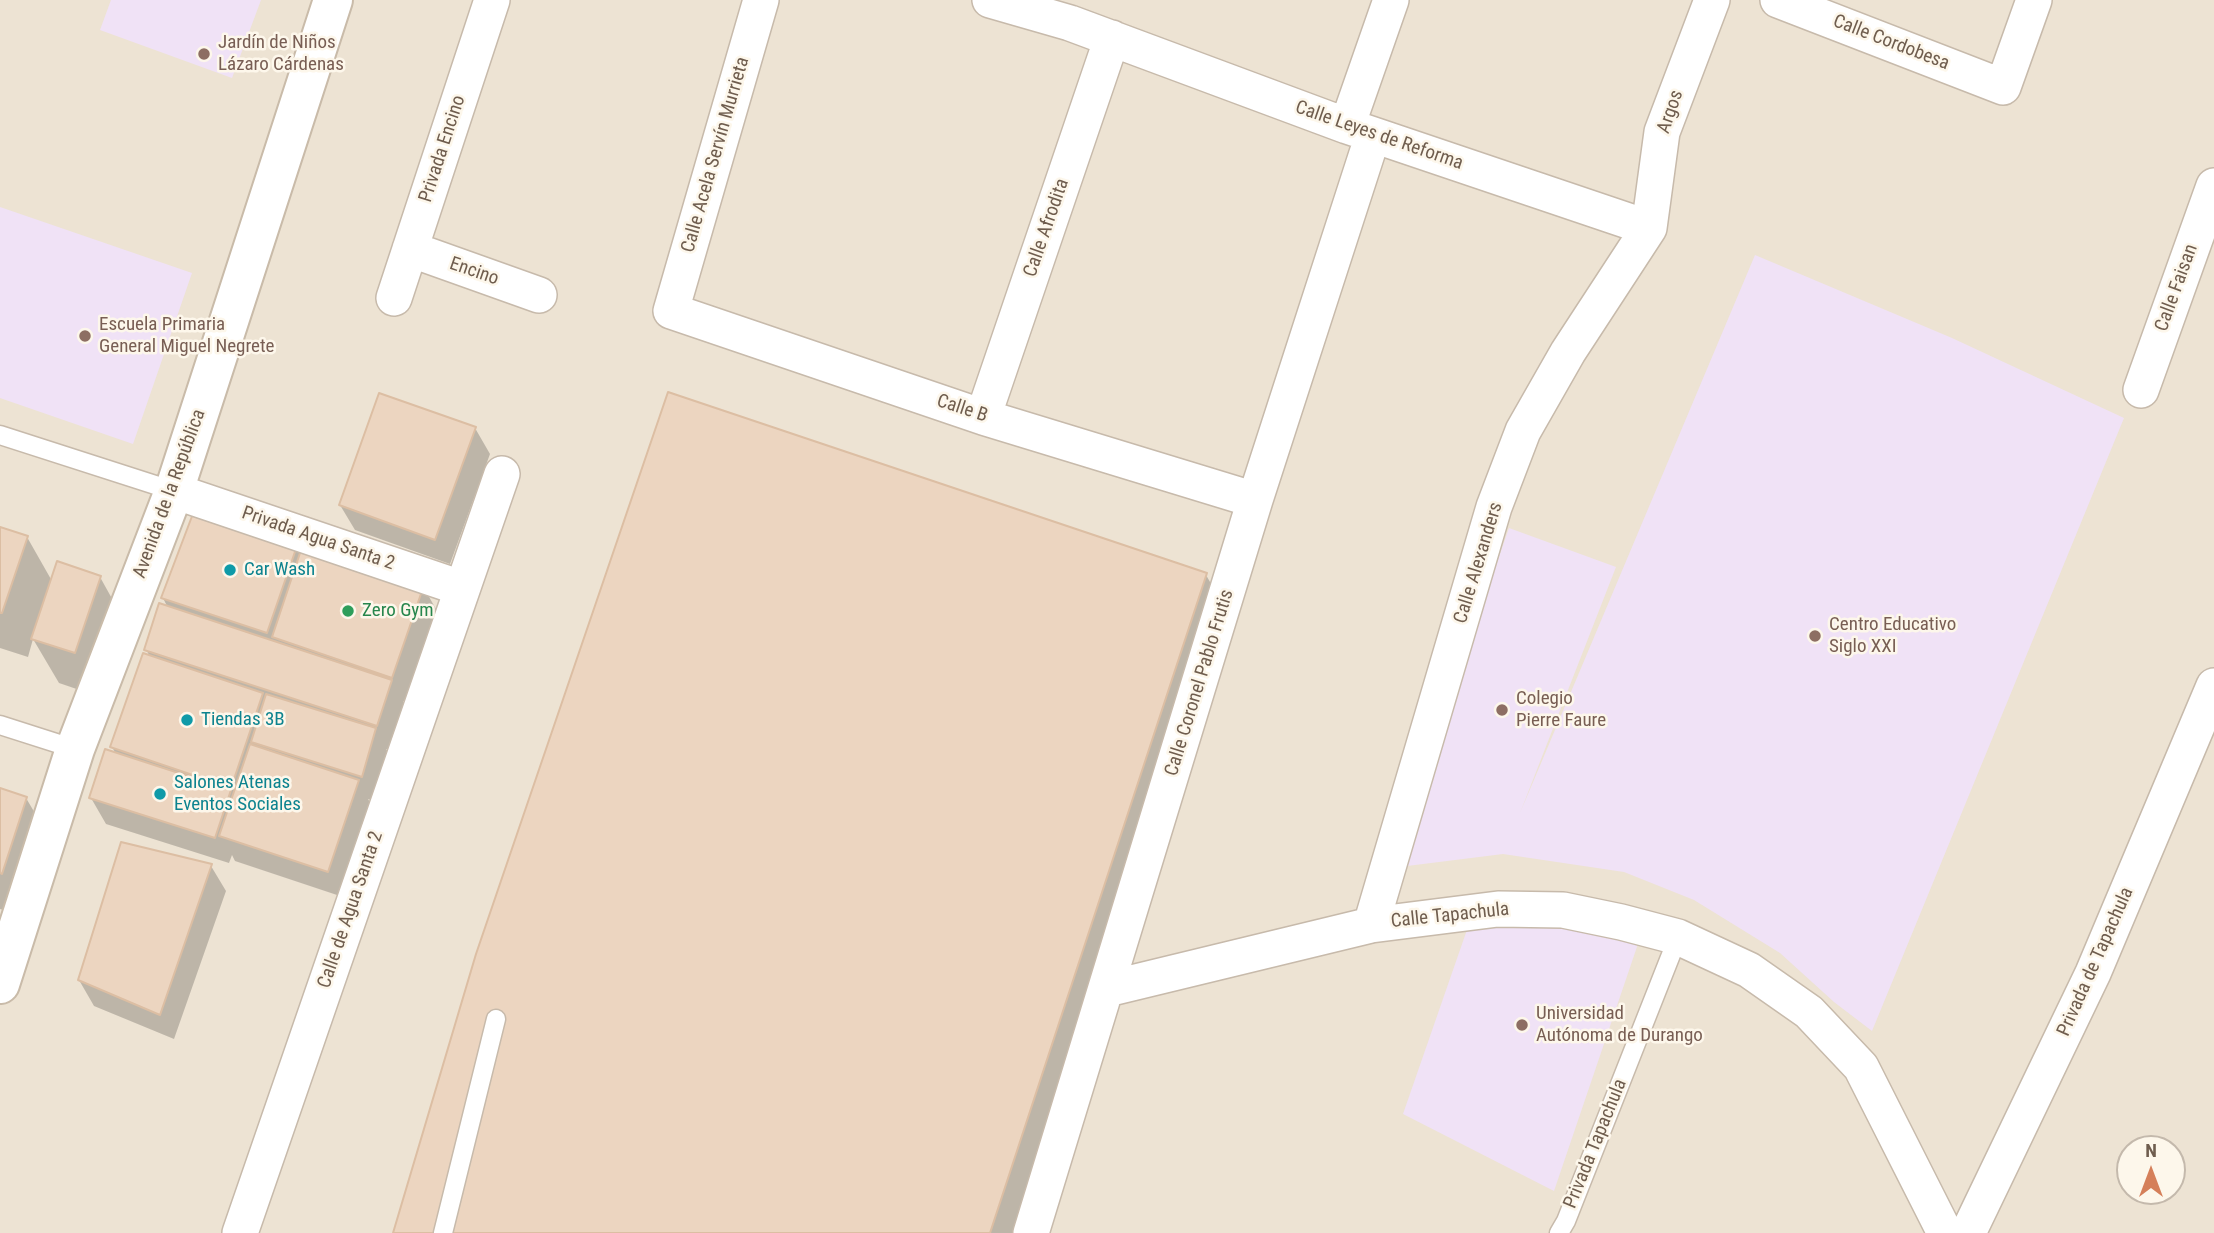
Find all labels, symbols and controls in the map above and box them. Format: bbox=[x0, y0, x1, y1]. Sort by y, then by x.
street label: Calle Cordobesa bbox=[1830, 10, 1952, 76]
place label: Jardín de Niños Lázaro Cárdenas bbox=[218, 32, 344, 76]
marker: Jardín de Niños Lázaro Cárdenas bbox=[196, 46, 212, 62]
street label: Calle Acela Servín Murrieta bbox=[677, 55, 755, 255]
street label: Argos bbox=[1653, 87, 1689, 137]
street label: Privada Encino bbox=[415, 93, 471, 205]
street label: Calle Leyes de Reforma bbox=[1292, 97, 1466, 175]
street label: Calle Afrodita bbox=[1020, 176, 1074, 280]
street label: Calle Faisan bbox=[2151, 241, 2203, 335]
street label: Encino bbox=[446, 253, 502, 291]
place label: Escuela Primaria General Miguel Negrete bbox=[99, 314, 274, 358]
marker: Escuela Primaria General Miguel Negrete bbox=[77, 328, 93, 344]
street label: Calle B bbox=[934, 390, 990, 428]
street label: Avenida de la República bbox=[129, 407, 211, 581]
street label: Calle Alexanders bbox=[1450, 500, 1508, 626]
street label: Privada Agua Santa 2 bbox=[239, 502, 397, 576]
place label: Car Wash bbox=[244, 559, 315, 581]
marker: Car Wash bbox=[222, 562, 238, 578]
street label: Calle Coronel Pablo Frutis bbox=[1161, 587, 1239, 779]
place label: Zero Gym bbox=[362, 600, 434, 622]
marker: Zero Gym bbox=[340, 603, 356, 619]
place label: Centro Educativo Siglo XXI bbox=[1829, 614, 1956, 658]
marker: Centro Educativo Siglo XXI bbox=[1807, 628, 1823, 644]
place label: Colegio Pierre Faure bbox=[1516, 688, 1606, 732]
marker: Colegio Pierre Faure bbox=[1494, 702, 1510, 718]
place label: Tiendas 3B bbox=[201, 709, 285, 731]
marker: Tiendas 3B bbox=[179, 712, 195, 728]
place label: Salones Atenas Eventos Sociales bbox=[174, 772, 301, 816]
marker: Salones Atenas Eventos Sociales bbox=[152, 786, 168, 802]
street label: Calle de Agua Santa 2 bbox=[314, 829, 388, 991]
street label: Privada de Tapachula bbox=[2053, 884, 2139, 1040]
street label: Calle Tapachula bbox=[1390, 898, 1510, 934]
place label: Universidad Autónoma de Durango bbox=[1536, 1003, 1703, 1047]
marker: Universidad Autónoma de Durango bbox=[1514, 1017, 1530, 1033]
street label: Privada Tapachula bbox=[1560, 1076, 1632, 1212]
north arrow bbox=[2116, 1135, 2186, 1205]
text: N bbox=[2145, 1139, 2157, 1162]

